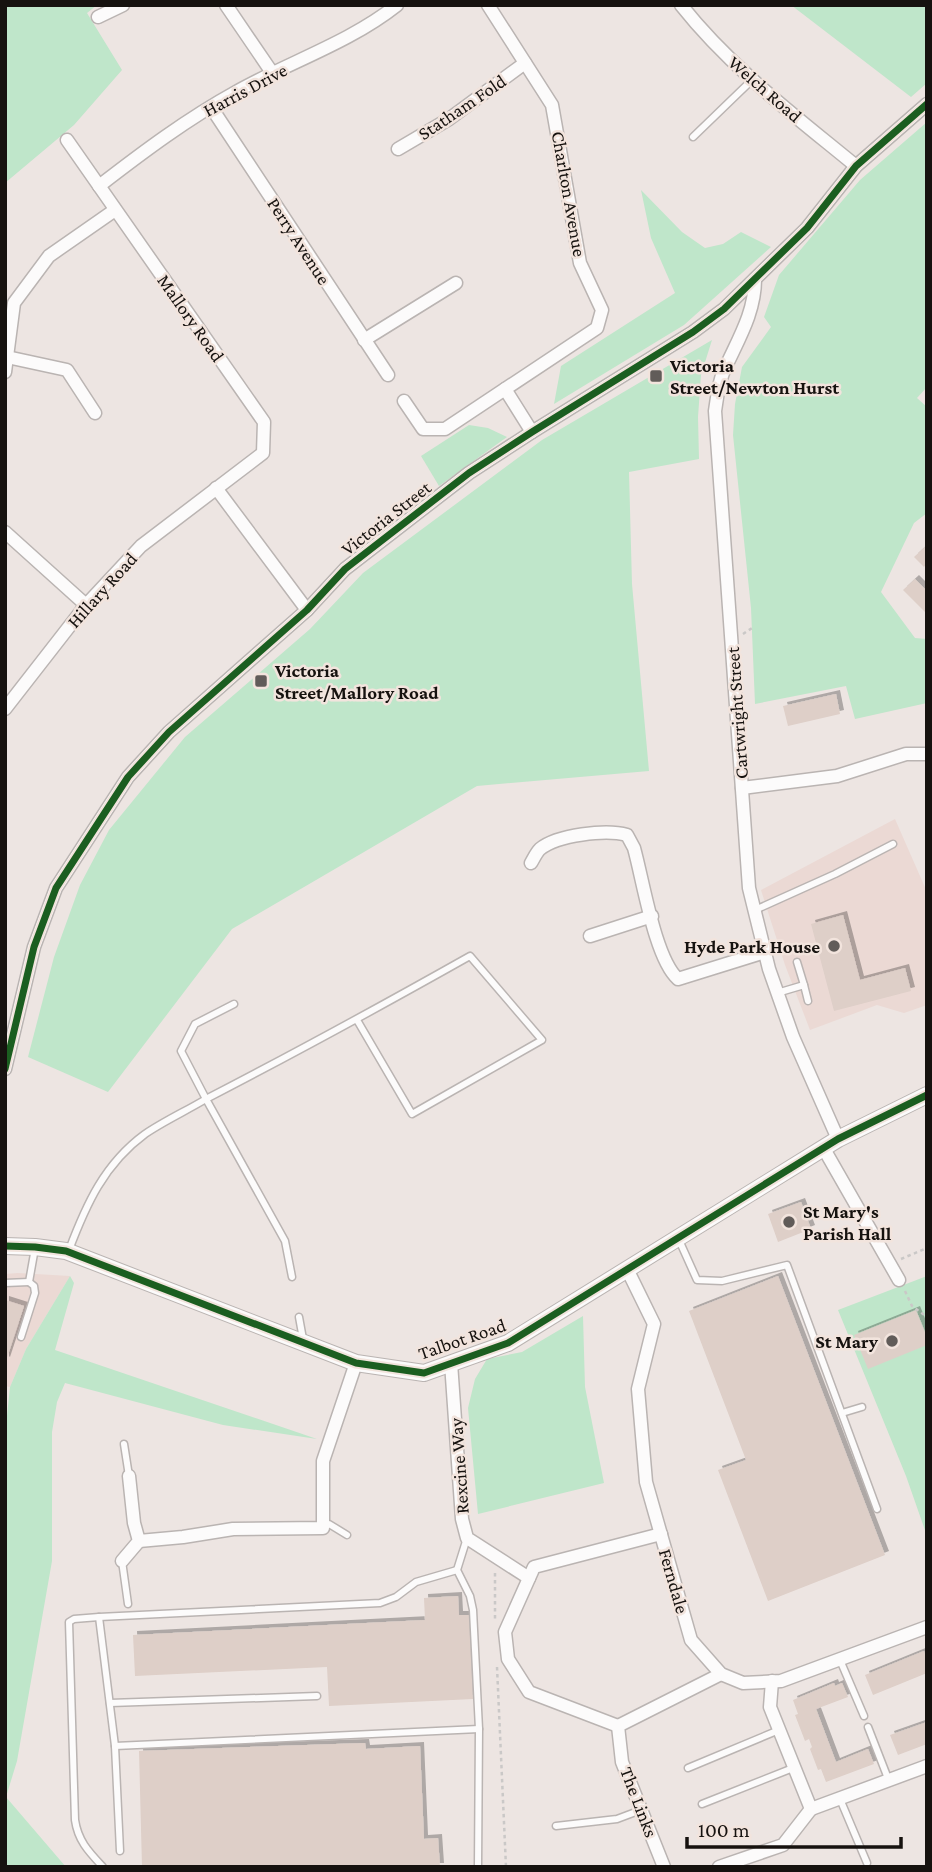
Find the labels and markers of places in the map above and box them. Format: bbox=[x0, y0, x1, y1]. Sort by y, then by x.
place label: Victoria Street/Newton Hurst bbox=[669, 355, 839, 398]
marker: Victoria Street/Newton Hurst bbox=[648, 368, 664, 384]
place label: Victoria Street/Mallory Road bbox=[274, 660, 439, 703]
marker: Victoria Street/Mallory Road bbox=[253, 673, 269, 689]
place label: Hyde Park House bbox=[684, 936, 820, 957]
marker: Hyde Park House bbox=[826, 938, 842, 954]
place label: St Mary's Parish Hall bbox=[803, 1201, 892, 1244]
marker: St Mary's Parish Hall bbox=[781, 1214, 797, 1230]
place label: St Mary bbox=[815, 1331, 879, 1352]
marker: St Mary bbox=[884, 1333, 900, 1349]

